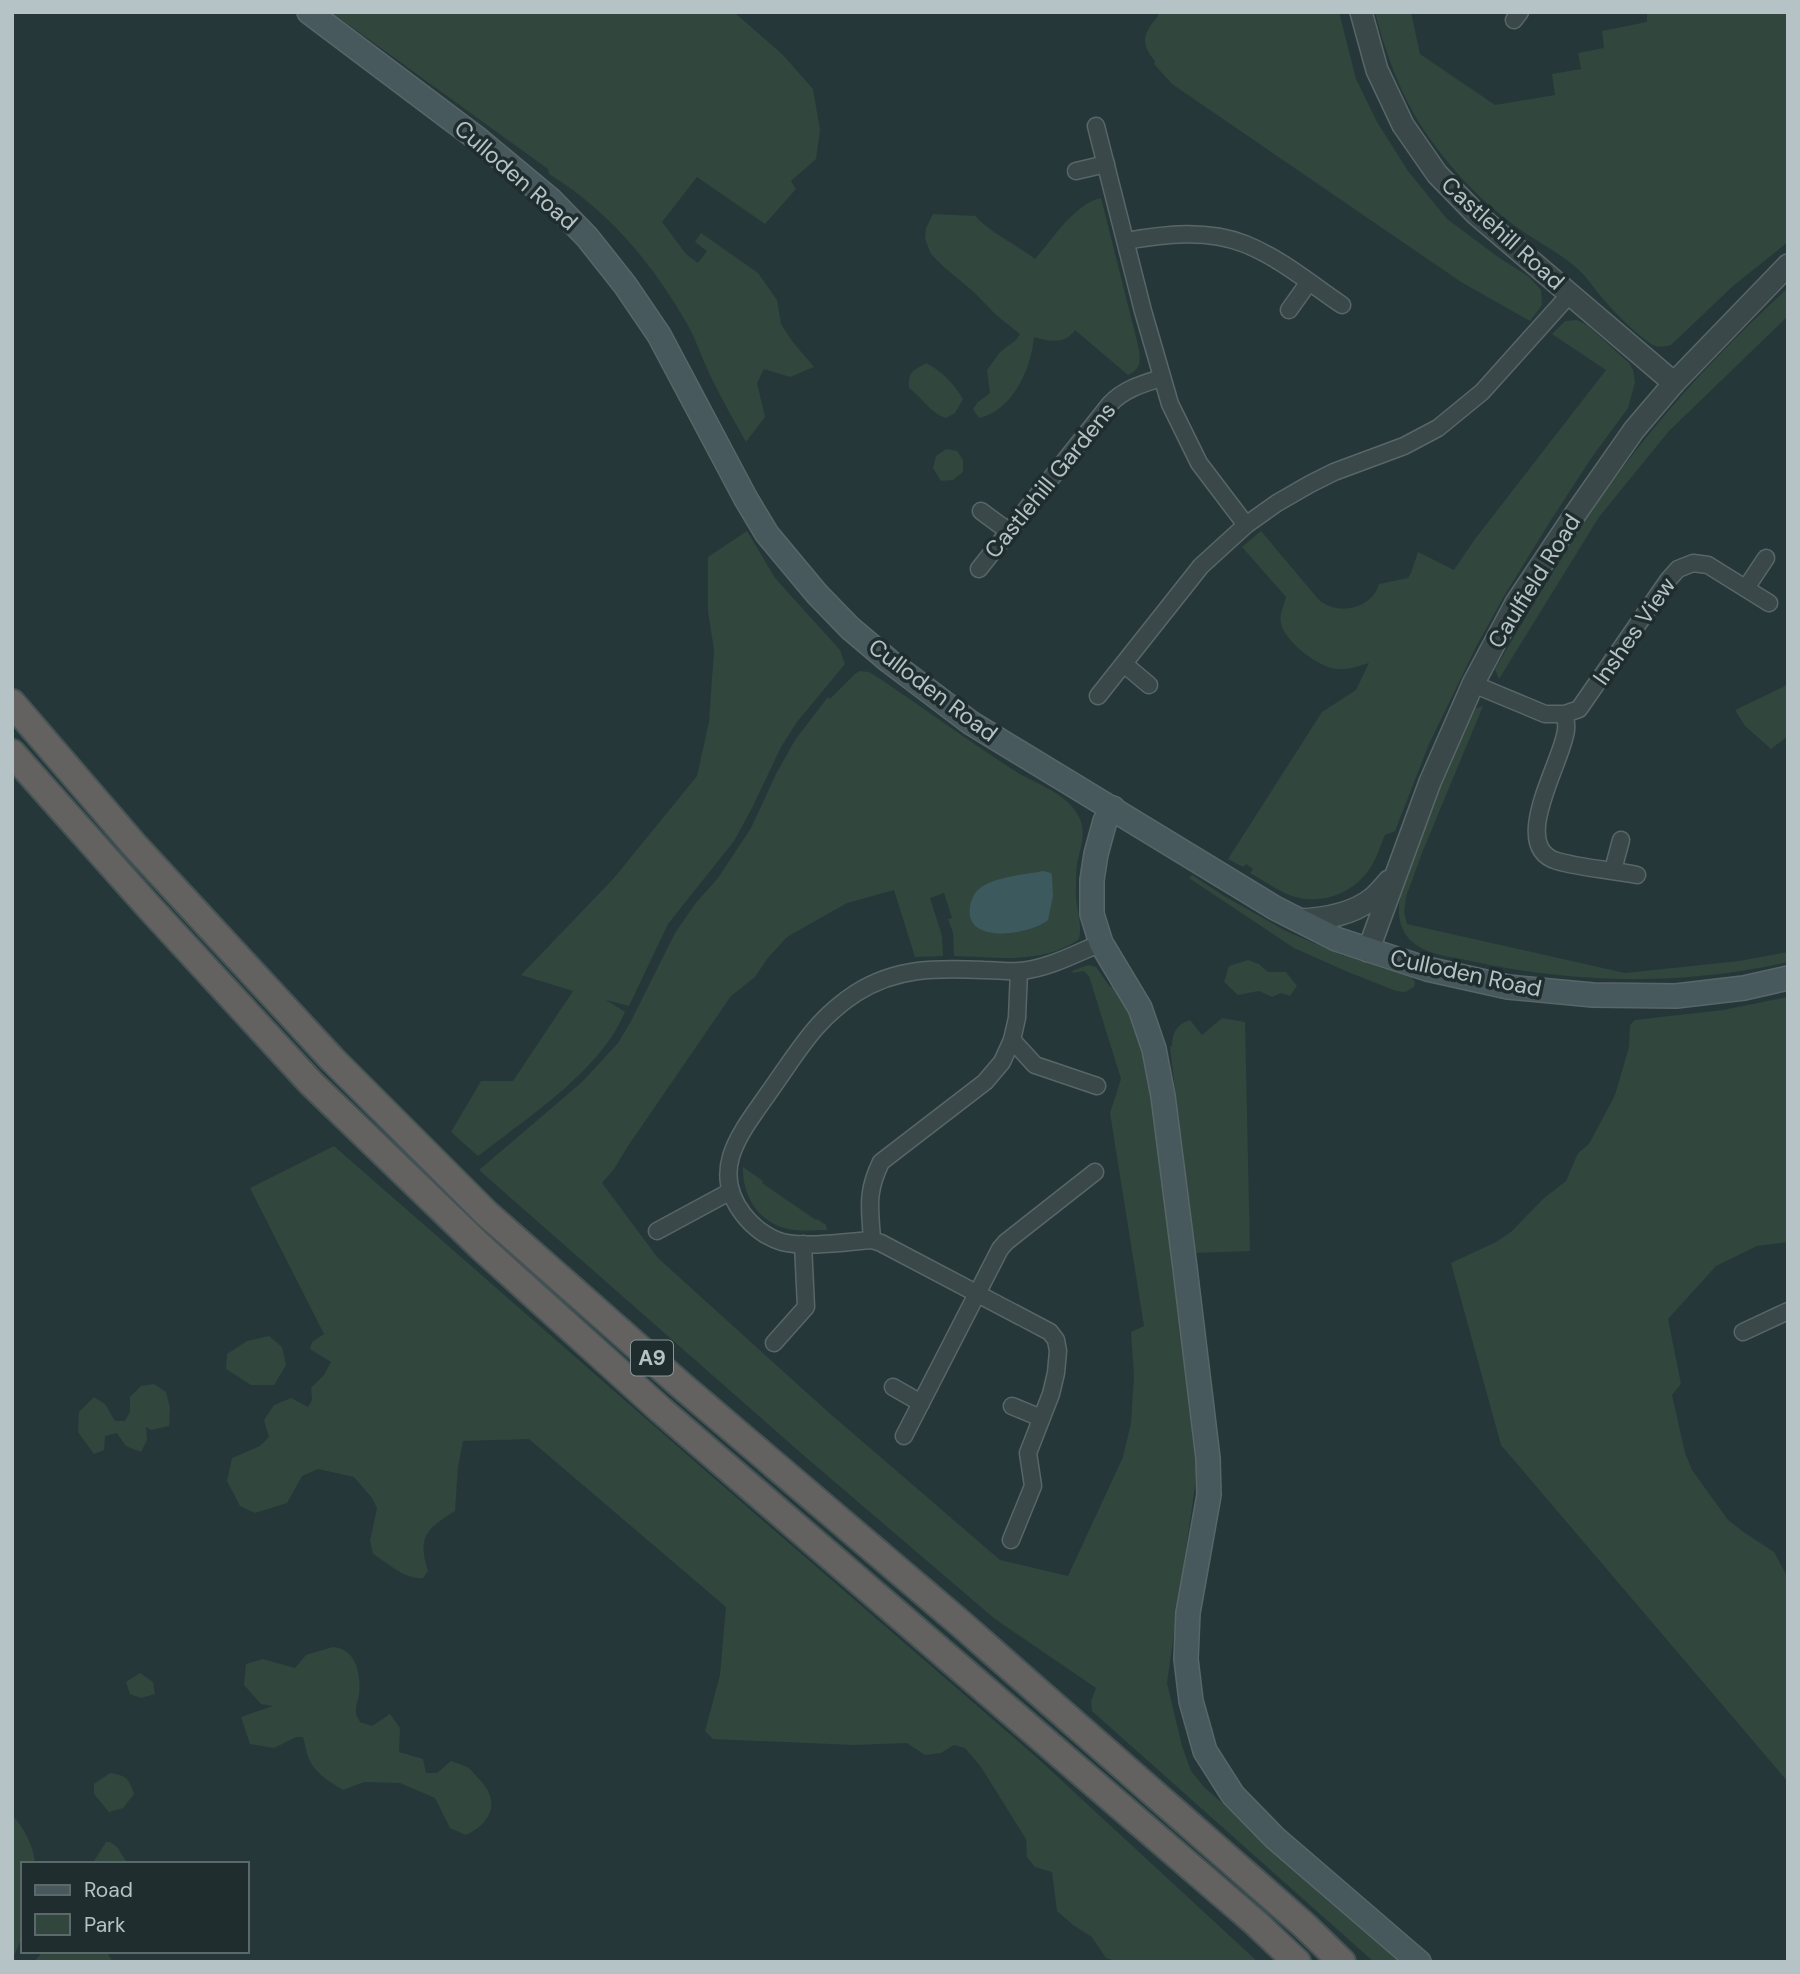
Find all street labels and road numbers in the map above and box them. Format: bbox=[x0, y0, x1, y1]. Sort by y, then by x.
street label: Culloden Road bbox=[448, 113, 584, 237]
street label: Castlehill Road bbox=[1435, 170, 1571, 296]
street label: Castlehill Gardens bbox=[978, 396, 1122, 564]
street label: Caulfield Road bbox=[1481, 508, 1587, 654]
street label: Inshes View bbox=[1586, 571, 1682, 691]
street label: Culloden Road bbox=[863, 632, 1003, 748]
street label: Culloden Road bbox=[1388, 942, 1544, 1004]
road number: A9 bbox=[631, 1340, 673, 1376]

